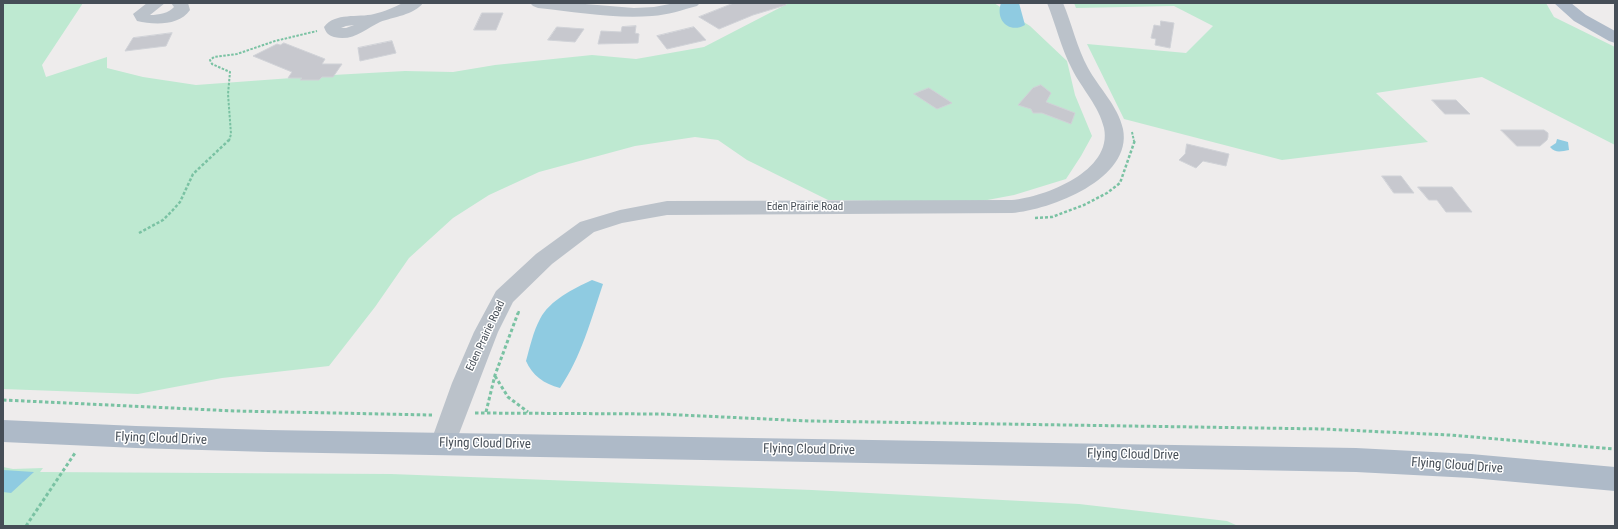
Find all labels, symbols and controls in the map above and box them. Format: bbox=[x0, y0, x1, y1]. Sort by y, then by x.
street label: Eden Prairie Road bbox=[767, 200, 843, 214]
street label: Eden Prairie Road bbox=[464, 299, 508, 373]
street label: Flying Cloud Drive bbox=[115, 430, 207, 448]
street label: Flying Cloud Drive bbox=[439, 435, 531, 453]
street label: Flying Cloud Drive bbox=[763, 441, 855, 459]
street label: Flying Cloud Drive bbox=[1087, 446, 1179, 464]
street label: Flying Cloud Drive bbox=[1411, 455, 1503, 477]

